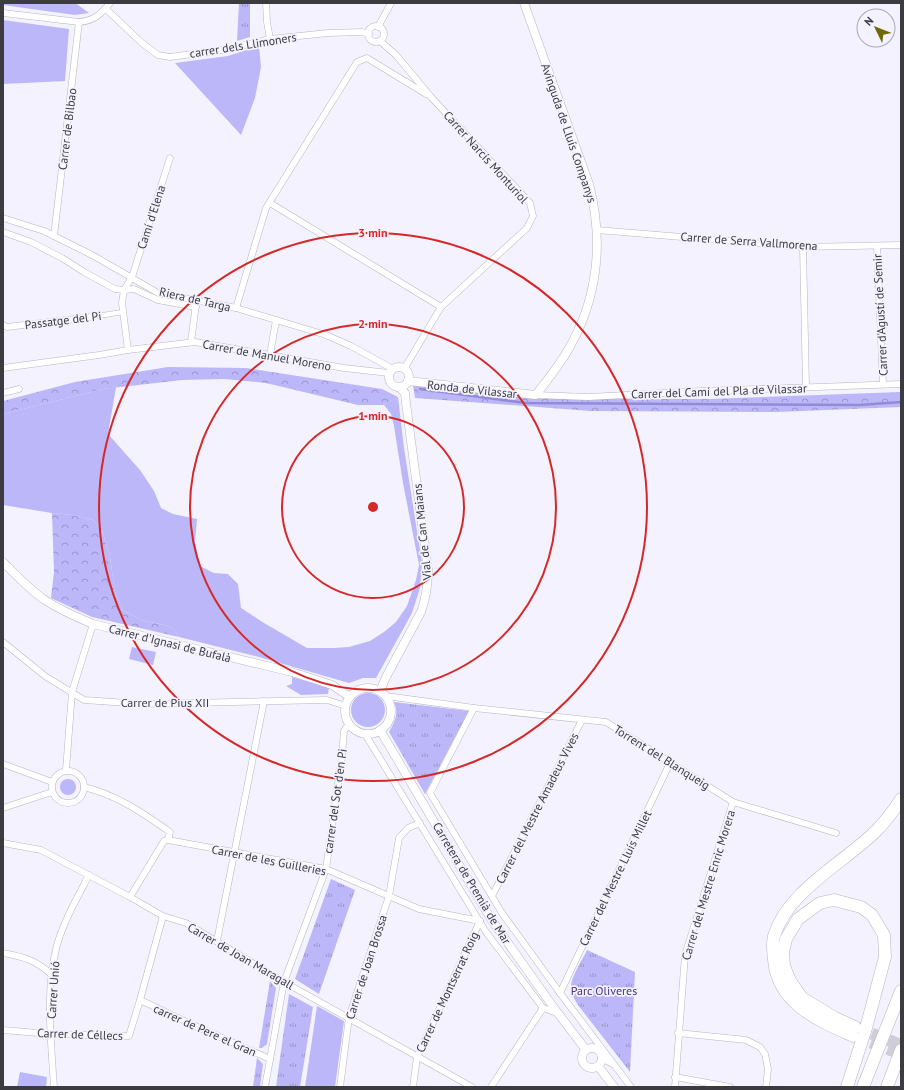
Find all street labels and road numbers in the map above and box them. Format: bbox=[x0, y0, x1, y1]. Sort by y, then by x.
street label: carrer dels Llimoners bbox=[188, 29, 298, 61]
street label: Avinguda de Lluís Companys bbox=[538, 61, 600, 205]
street label: Carrer de Bilbao bbox=[55, 87, 79, 171]
street label: Carrer Narcís Monturiol bbox=[440, 108, 532, 207]
street label: Camí d'Elena bbox=[134, 183, 168, 251]
street label: Carrer de Serra Vallmorena bbox=[680, 229, 818, 253]
street label: Carrer d'Agustí de Semir bbox=[869, 254, 891, 376]
street label: Riera de Targa bbox=[158, 283, 232, 315]
street label: Passatge del Pi bbox=[24, 308, 102, 332]
street label: Carrer de Manuel Moreno bbox=[202, 336, 332, 374]
street label: Ronda de Vilassar bbox=[426, 377, 518, 401]
street label: Carrer del Camí del Pla de Vilassar bbox=[631, 380, 807, 402]
street label: Vial de Can Maians bbox=[409, 483, 435, 582]
street label: Carrer d'Ignasi de Bufalà bbox=[107, 621, 233, 665]
street label: Carrer de Pius XII bbox=[121, 695, 209, 710]
street label: Torrent del Blanqueig bbox=[611, 721, 713, 793]
street label: Carrer del Mestre Amadeus Vives bbox=[492, 730, 582, 886]
street label: carrer del Sot d'en Pi bbox=[320, 748, 350, 854]
street label: Carrer del Mestre Lluís Millet bbox=[576, 808, 654, 948]
street label: Carrer del Mestre Enric Morera bbox=[678, 808, 738, 962]
street label: Carretera de Premià de Mar bbox=[430, 819, 514, 947]
street label: Carrer de les Guilleries bbox=[210, 842, 328, 878]
street label: Carrer de Joan Brossa bbox=[342, 913, 390, 1021]
street label: Carrer de Joan Maragall bbox=[185, 919, 297, 993]
street label: Carrer de Montserrat Roig bbox=[412, 929, 482, 1055]
street label: Carrer Unió bbox=[43, 960, 63, 1020]
street label: carrer de Pere el Gran bbox=[151, 1001, 259, 1059]
street label: Carrer de Céllecs bbox=[37, 1025, 123, 1043]

